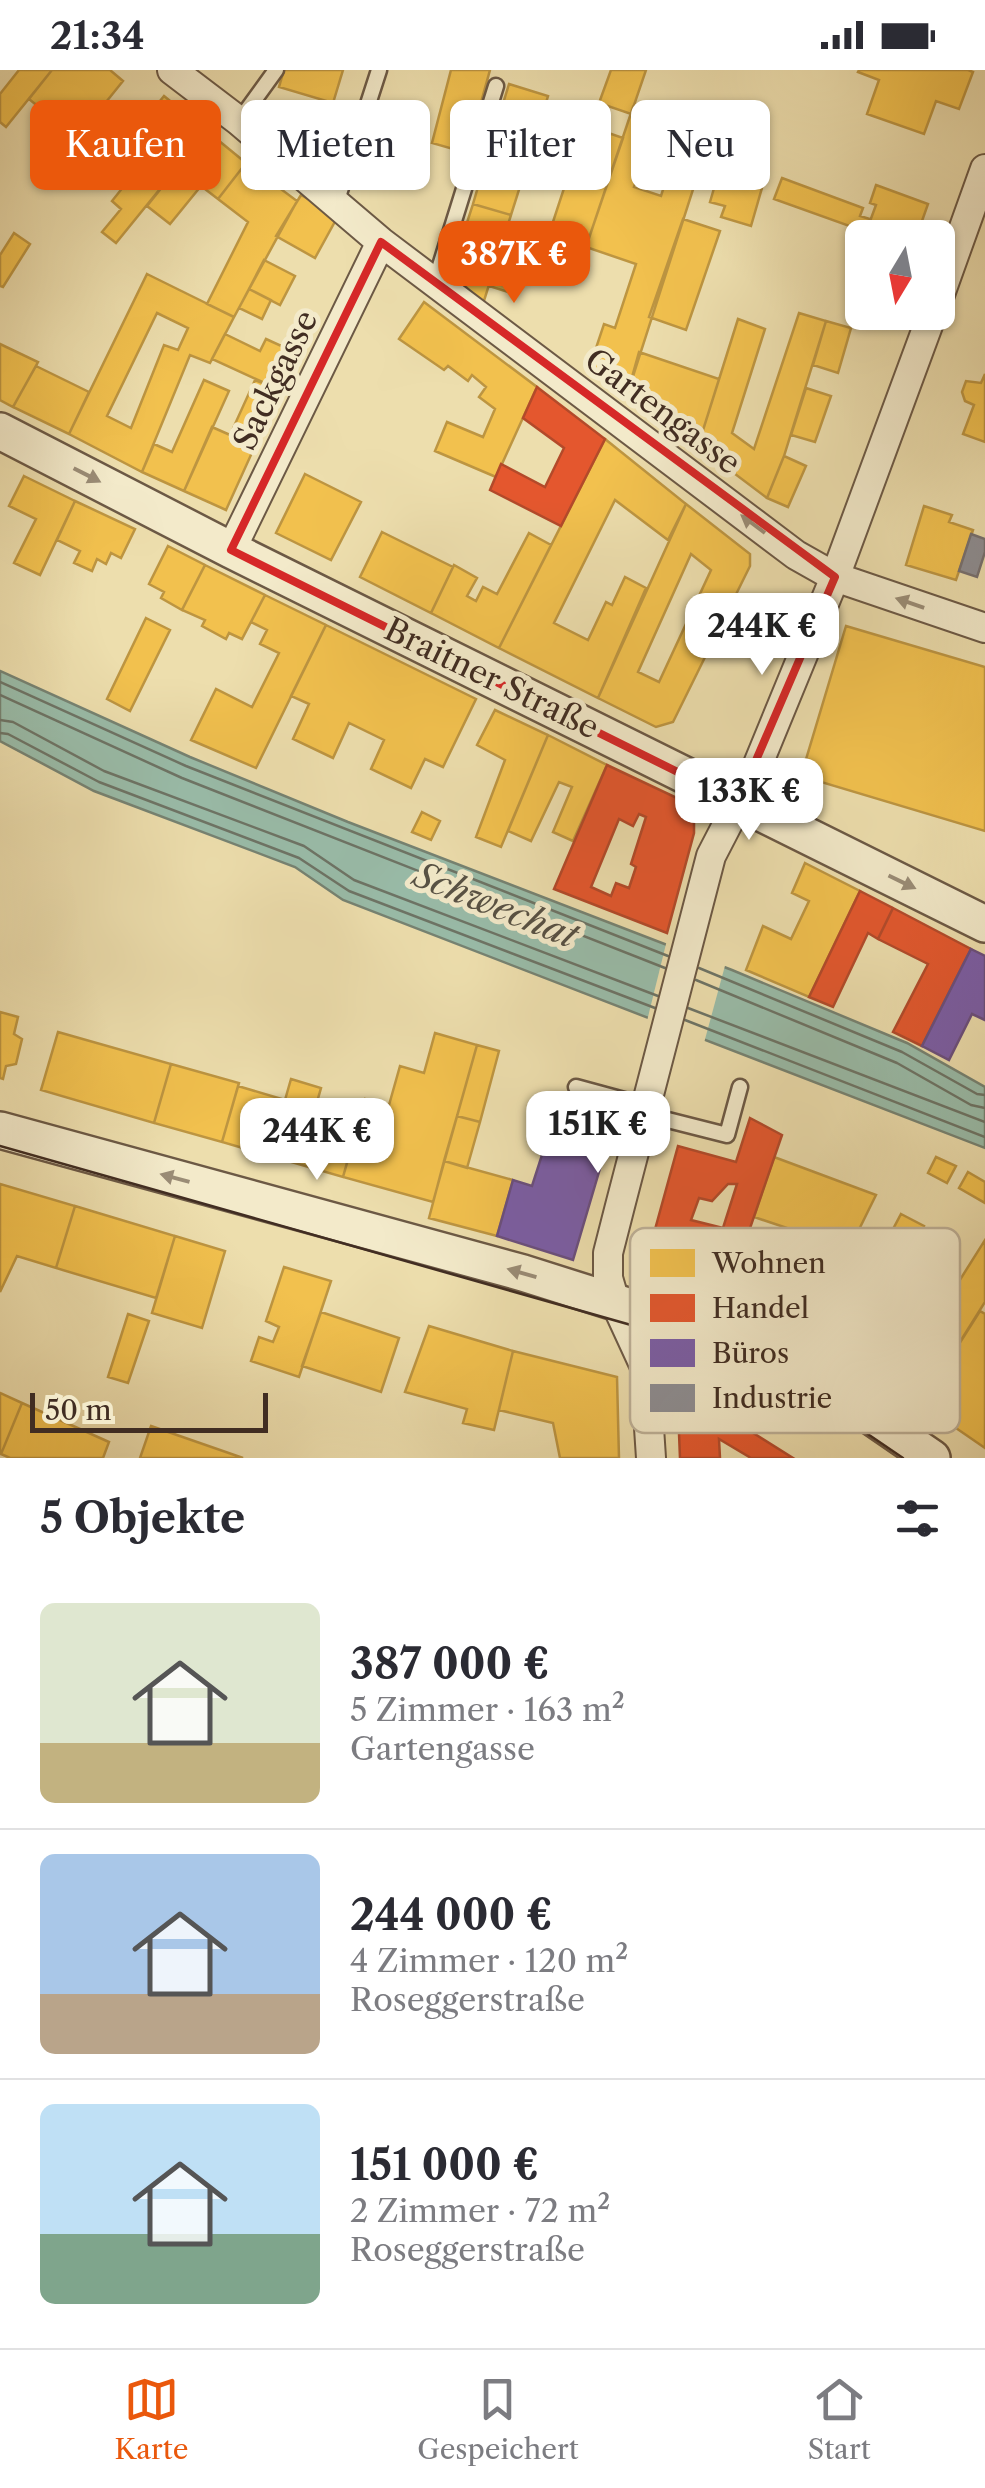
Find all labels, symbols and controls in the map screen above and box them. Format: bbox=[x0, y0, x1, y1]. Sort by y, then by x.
text: 21:34 bbox=[50, 12, 145, 59]
chip: Kaufen bbox=[30, 100, 221, 190]
chip: Mieten bbox=[241, 100, 430, 190]
chip: Filter bbox=[450, 100, 611, 190]
chip: Neu bbox=[631, 100, 770, 190]
north arrow bbox=[845, 220, 955, 330]
map controls bbox=[845, 220, 955, 330]
pin: 387K € bbox=[433, 221, 595, 306]
text: 387K € bbox=[460, 234, 568, 273]
street label: Sackgasse bbox=[225, 304, 325, 456]
street label: Gartengasse bbox=[577, 340, 749, 482]
one-way arrow bbox=[72, 466, 101, 483]
one-way arrow bbox=[741, 513, 767, 534]
pin: 244K € bbox=[681, 593, 843, 678]
one-way arrow bbox=[895, 594, 925, 609]
text: 244K € bbox=[707, 606, 817, 645]
street label: Braitner Straße bbox=[378, 609, 606, 747]
pin: 133K € bbox=[668, 758, 830, 843]
text: 133K € bbox=[697, 771, 801, 810]
water label: Schwechat bbox=[406, 852, 585, 958]
one-way arrow bbox=[888, 873, 917, 890]
pin: 151K € bbox=[517, 1091, 679, 1176]
pin: 244K € bbox=[236, 1098, 398, 1183]
text: 151K € bbox=[548, 1104, 648, 1143]
text: 244K € bbox=[262, 1111, 372, 1150]
one-way arrow bbox=[159, 1170, 190, 1186]
legend bbox=[630, 1228, 960, 1433]
text: Wohnen bbox=[711, 1246, 826, 1280]
one-way arrow bbox=[506, 1265, 537, 1281]
text: Handel bbox=[712, 1291, 809, 1325]
text: Büros bbox=[712, 1336, 789, 1370]
text: Industrie bbox=[712, 1381, 832, 1415]
scale bar bbox=[30, 1388, 268, 1432]
text: 50 m bbox=[45, 1393, 112, 1427]
icon: filters bbox=[890, 1491, 945, 1546]
text: 5 Objekte bbox=[40, 1492, 245, 1544]
text: 387 000 € bbox=[350, 1638, 550, 1690]
icon: home bbox=[120, 1643, 240, 1763]
text: 5 Zimmer · 163 m² bbox=[350, 1690, 625, 1729]
text: Gartengasse bbox=[350, 1729, 535, 1768]
text: 244 000 € bbox=[350, 1889, 553, 1941]
icon: home bbox=[120, 1894, 240, 2014]
text: 4 Zimmer · 120 m² bbox=[350, 1941, 628, 1980]
text: Roseggerstraße bbox=[350, 1980, 585, 2019]
text: 151 000 € bbox=[350, 2139, 539, 2191]
icon: home bbox=[120, 2144, 240, 2264]
text: 2 Zimmer · 72 m² bbox=[350, 2191, 610, 2230]
text: Roseggerstraße bbox=[350, 2230, 585, 2269]
tab: Karte bbox=[114, 2372, 188, 2466]
tab: Gespeichert bbox=[417, 2372, 579, 2466]
tab: Start bbox=[807, 2372, 871, 2466]

